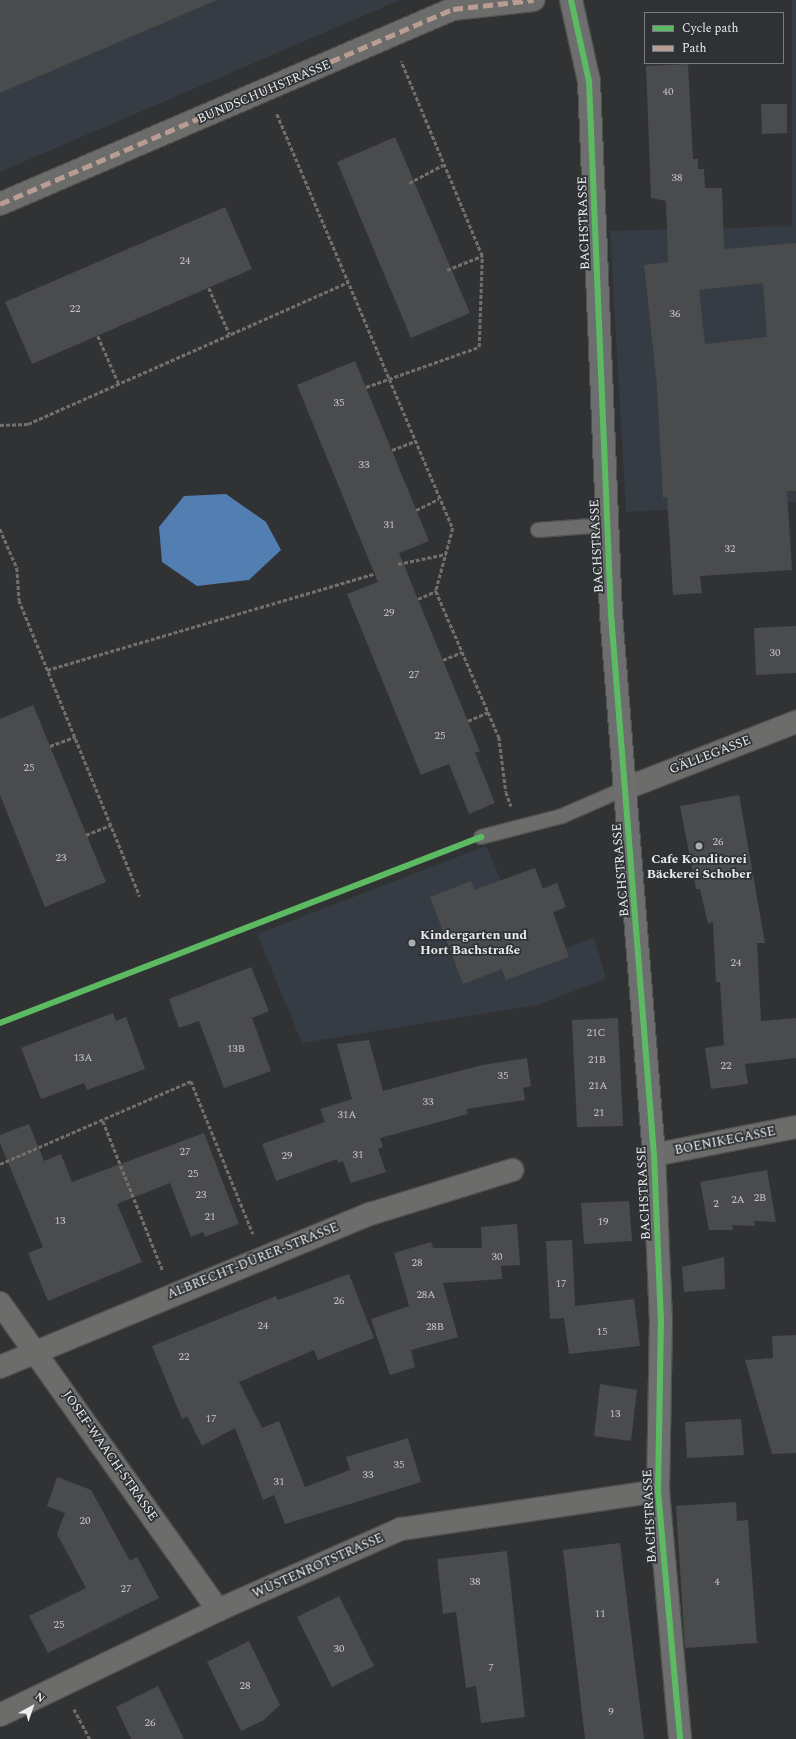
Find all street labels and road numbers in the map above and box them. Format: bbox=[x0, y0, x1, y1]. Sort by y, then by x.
street label: BUNDSCHUHSTRASSE bbox=[195, 57, 333, 127]
street label: BACHSTRASSE bbox=[575, 176, 593, 270]
street label: BACHSTRASSE bbox=[587, 499, 607, 593]
street label: GÄLLEGASSE bbox=[667, 732, 753, 778]
street label: BACHSTRASSE bbox=[609, 823, 633, 917]
street label: BOENIKEGASSE bbox=[673, 1124, 777, 1158]
street label: BACHSTRASSE bbox=[634, 1146, 654, 1240]
street label: ALBRECHT-DÜRER-STRASSE bbox=[165, 1219, 341, 1303]
street label: JOSEF-WAACH-STRASSE bbox=[59, 1388, 161, 1524]
street label: BACHSTRASSE bbox=[640, 1469, 660, 1563]
street label: WÜSTENROTSTRASSE bbox=[250, 1530, 386, 1602]

